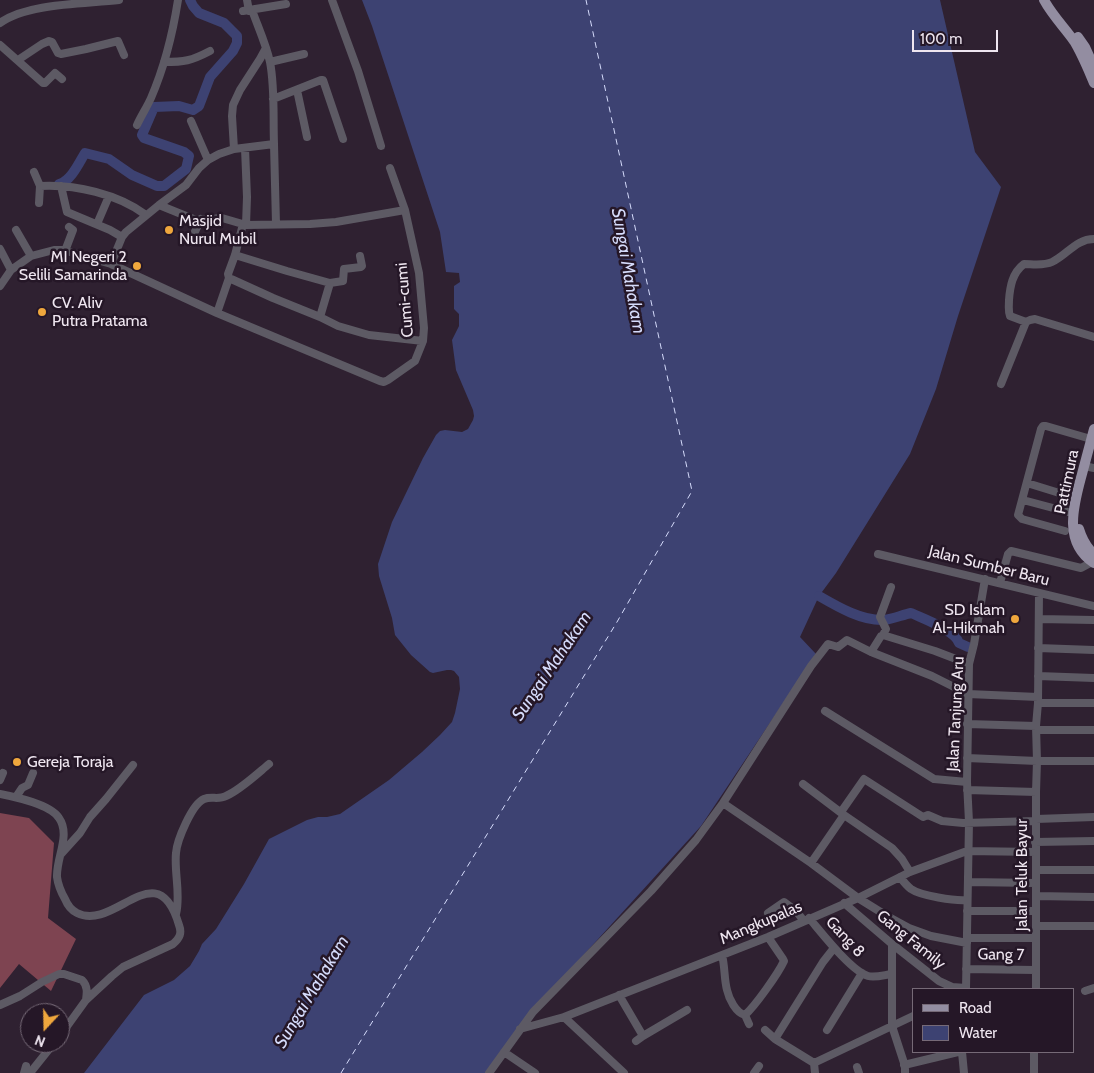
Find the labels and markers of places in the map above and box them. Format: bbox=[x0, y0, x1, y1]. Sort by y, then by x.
place label: Masjid Nurul Mubil bbox=[179, 211, 257, 249]
marker: Masjid Nurul Mubil bbox=[163, 224, 175, 236]
place label: MI Negeri 2 Selili Samarinda bbox=[19, 247, 127, 285]
marker: MI Negeri 2 Selili Samarinda bbox=[131, 260, 143, 272]
place label: CV. Aliv Putra Pratama bbox=[52, 293, 147, 331]
marker: CV. Aliv Putra Pratama bbox=[36, 306, 48, 318]
place label: SD Islam Al-Hikmah bbox=[933, 600, 1005, 638]
marker: SD Islam Al-Hikmah bbox=[1009, 613, 1021, 625]
place label: Gereja Toraja bbox=[27, 752, 113, 772]
marker: Gereja Toraja bbox=[11, 756, 23, 768]

